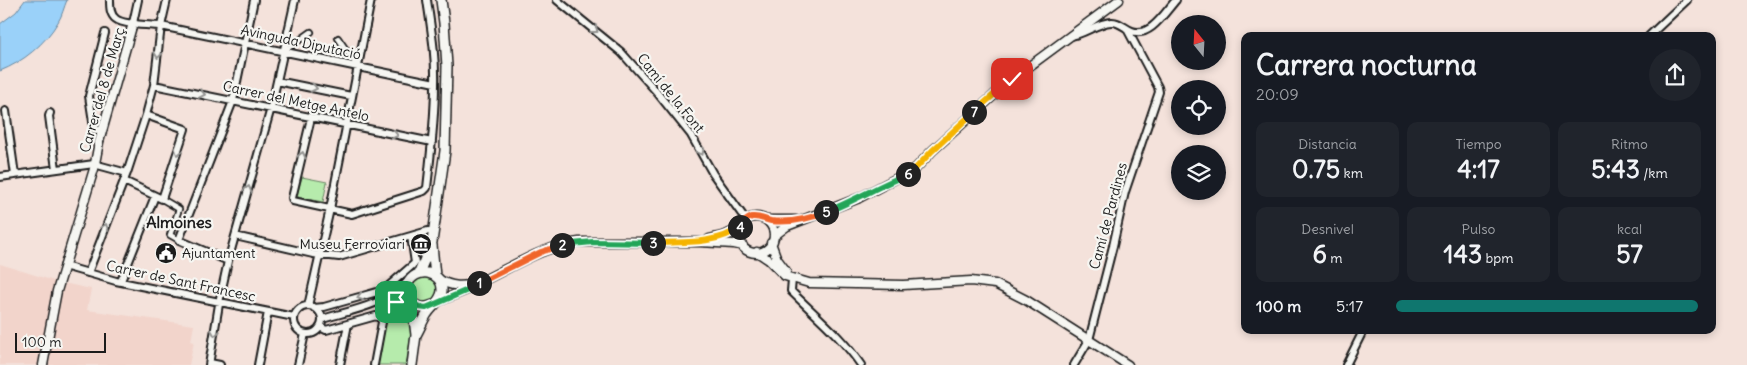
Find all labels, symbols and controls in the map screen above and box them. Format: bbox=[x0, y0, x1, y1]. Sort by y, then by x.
north arrow bbox=[1171, 15, 1226, 70]
map controls bbox=[1171, 15, 1226, 200]
street label: Avinguda Diputació bbox=[239, 20, 363, 64]
street label: Carrer del 8 de Març bbox=[76, 25, 128, 155]
one-way arrow bbox=[589, 25, 598, 33]
text: Carrera nocturna bbox=[1256, 47, 1477, 83]
button: share bbox=[1649, 49, 1701, 101]
street label: Camí de la Font bbox=[633, 50, 709, 137]
one-way arrow bbox=[153, 52, 164, 60]
pin bbox=[991, 58, 1033, 100]
icon: check bbox=[998, 65, 1026, 93]
street label: Carrer del Metge Antelo bbox=[221, 77, 371, 125]
button: locate bbox=[1171, 80, 1226, 135]
one-way arrow bbox=[310, 83, 319, 93]
text: 20:09 bbox=[1256, 84, 1299, 104]
one-way arrow bbox=[198, 89, 206, 99]
pin: 7 bbox=[962, 100, 986, 124]
text: 7 bbox=[971, 103, 978, 121]
one-way arrow bbox=[391, 129, 400, 140]
text: Distancia bbox=[1298, 135, 1357, 153]
text: Tiempo bbox=[1455, 135, 1502, 153]
text: Ritmo bbox=[1611, 135, 1648, 153]
button: layers bbox=[1171, 145, 1226, 200]
one-way arrow bbox=[695, 147, 705, 156]
one-way arrow bbox=[173, 148, 183, 156]
one-way arrow bbox=[296, 151, 307, 160]
text: 0.75 bbox=[1292, 153, 1340, 185]
text: 4:17 bbox=[1457, 153, 1500, 185]
text: 5:43 bbox=[1591, 153, 1640, 185]
street label: Camí de Pardines bbox=[1085, 161, 1131, 271]
pin: 6 bbox=[896, 162, 920, 186]
text: km bbox=[1340, 164, 1363, 182]
text: /km bbox=[1640, 164, 1668, 182]
text: 6 bbox=[904, 165, 913, 183]
one-way arrow bbox=[242, 185, 253, 194]
pin: 5 bbox=[814, 200, 838, 224]
text: 5 bbox=[822, 203, 831, 221]
district label: Almoines bbox=[146, 212, 212, 232]
pin: 4 bbox=[728, 214, 752, 240]
text: 4 bbox=[736, 218, 745, 236]
text: Desnivel bbox=[1301, 220, 1354, 238]
text: Pulso bbox=[1462, 220, 1495, 238]
text: kcal bbox=[1617, 220, 1642, 238]
one-way arrow bbox=[99, 224, 109, 232]
pin: 3 bbox=[640, 230, 666, 256]
museum icon: Museu Ferroviari bbox=[409, 232, 433, 256]
pin: 2 bbox=[550, 232, 574, 258]
text: 3 bbox=[650, 234, 657, 252]
place label: Museu Ferroviari bbox=[299, 235, 405, 253]
text: 2 bbox=[559, 236, 566, 254]
text: 6 bbox=[1312, 238, 1327, 270]
text: 143 bbox=[1444, 238, 1482, 270]
text: 57 bbox=[1616, 238, 1643, 270]
public building icon: Ajuntament bbox=[154, 241, 178, 265]
place label: Ajuntament bbox=[182, 244, 256, 262]
text: m bbox=[1327, 249, 1343, 267]
text: bpm bbox=[1482, 249, 1513, 267]
street label: Carrer de Sant Francesc bbox=[105, 256, 257, 306]
pin: 1 bbox=[466, 270, 492, 296]
text: 1 bbox=[477, 274, 482, 292]
pin bbox=[375, 281, 417, 323]
icon: arrive bbox=[382, 288, 410, 316]
one-way arrow bbox=[355, 291, 364, 302]
text: 100 m bbox=[1256, 296, 1301, 316]
text: 5:17 bbox=[1336, 296, 1363, 316]
one-way arrow bbox=[210, 329, 220, 338]
scale bar bbox=[15, 330, 106, 353]
text: 100 m bbox=[22, 333, 62, 351]

